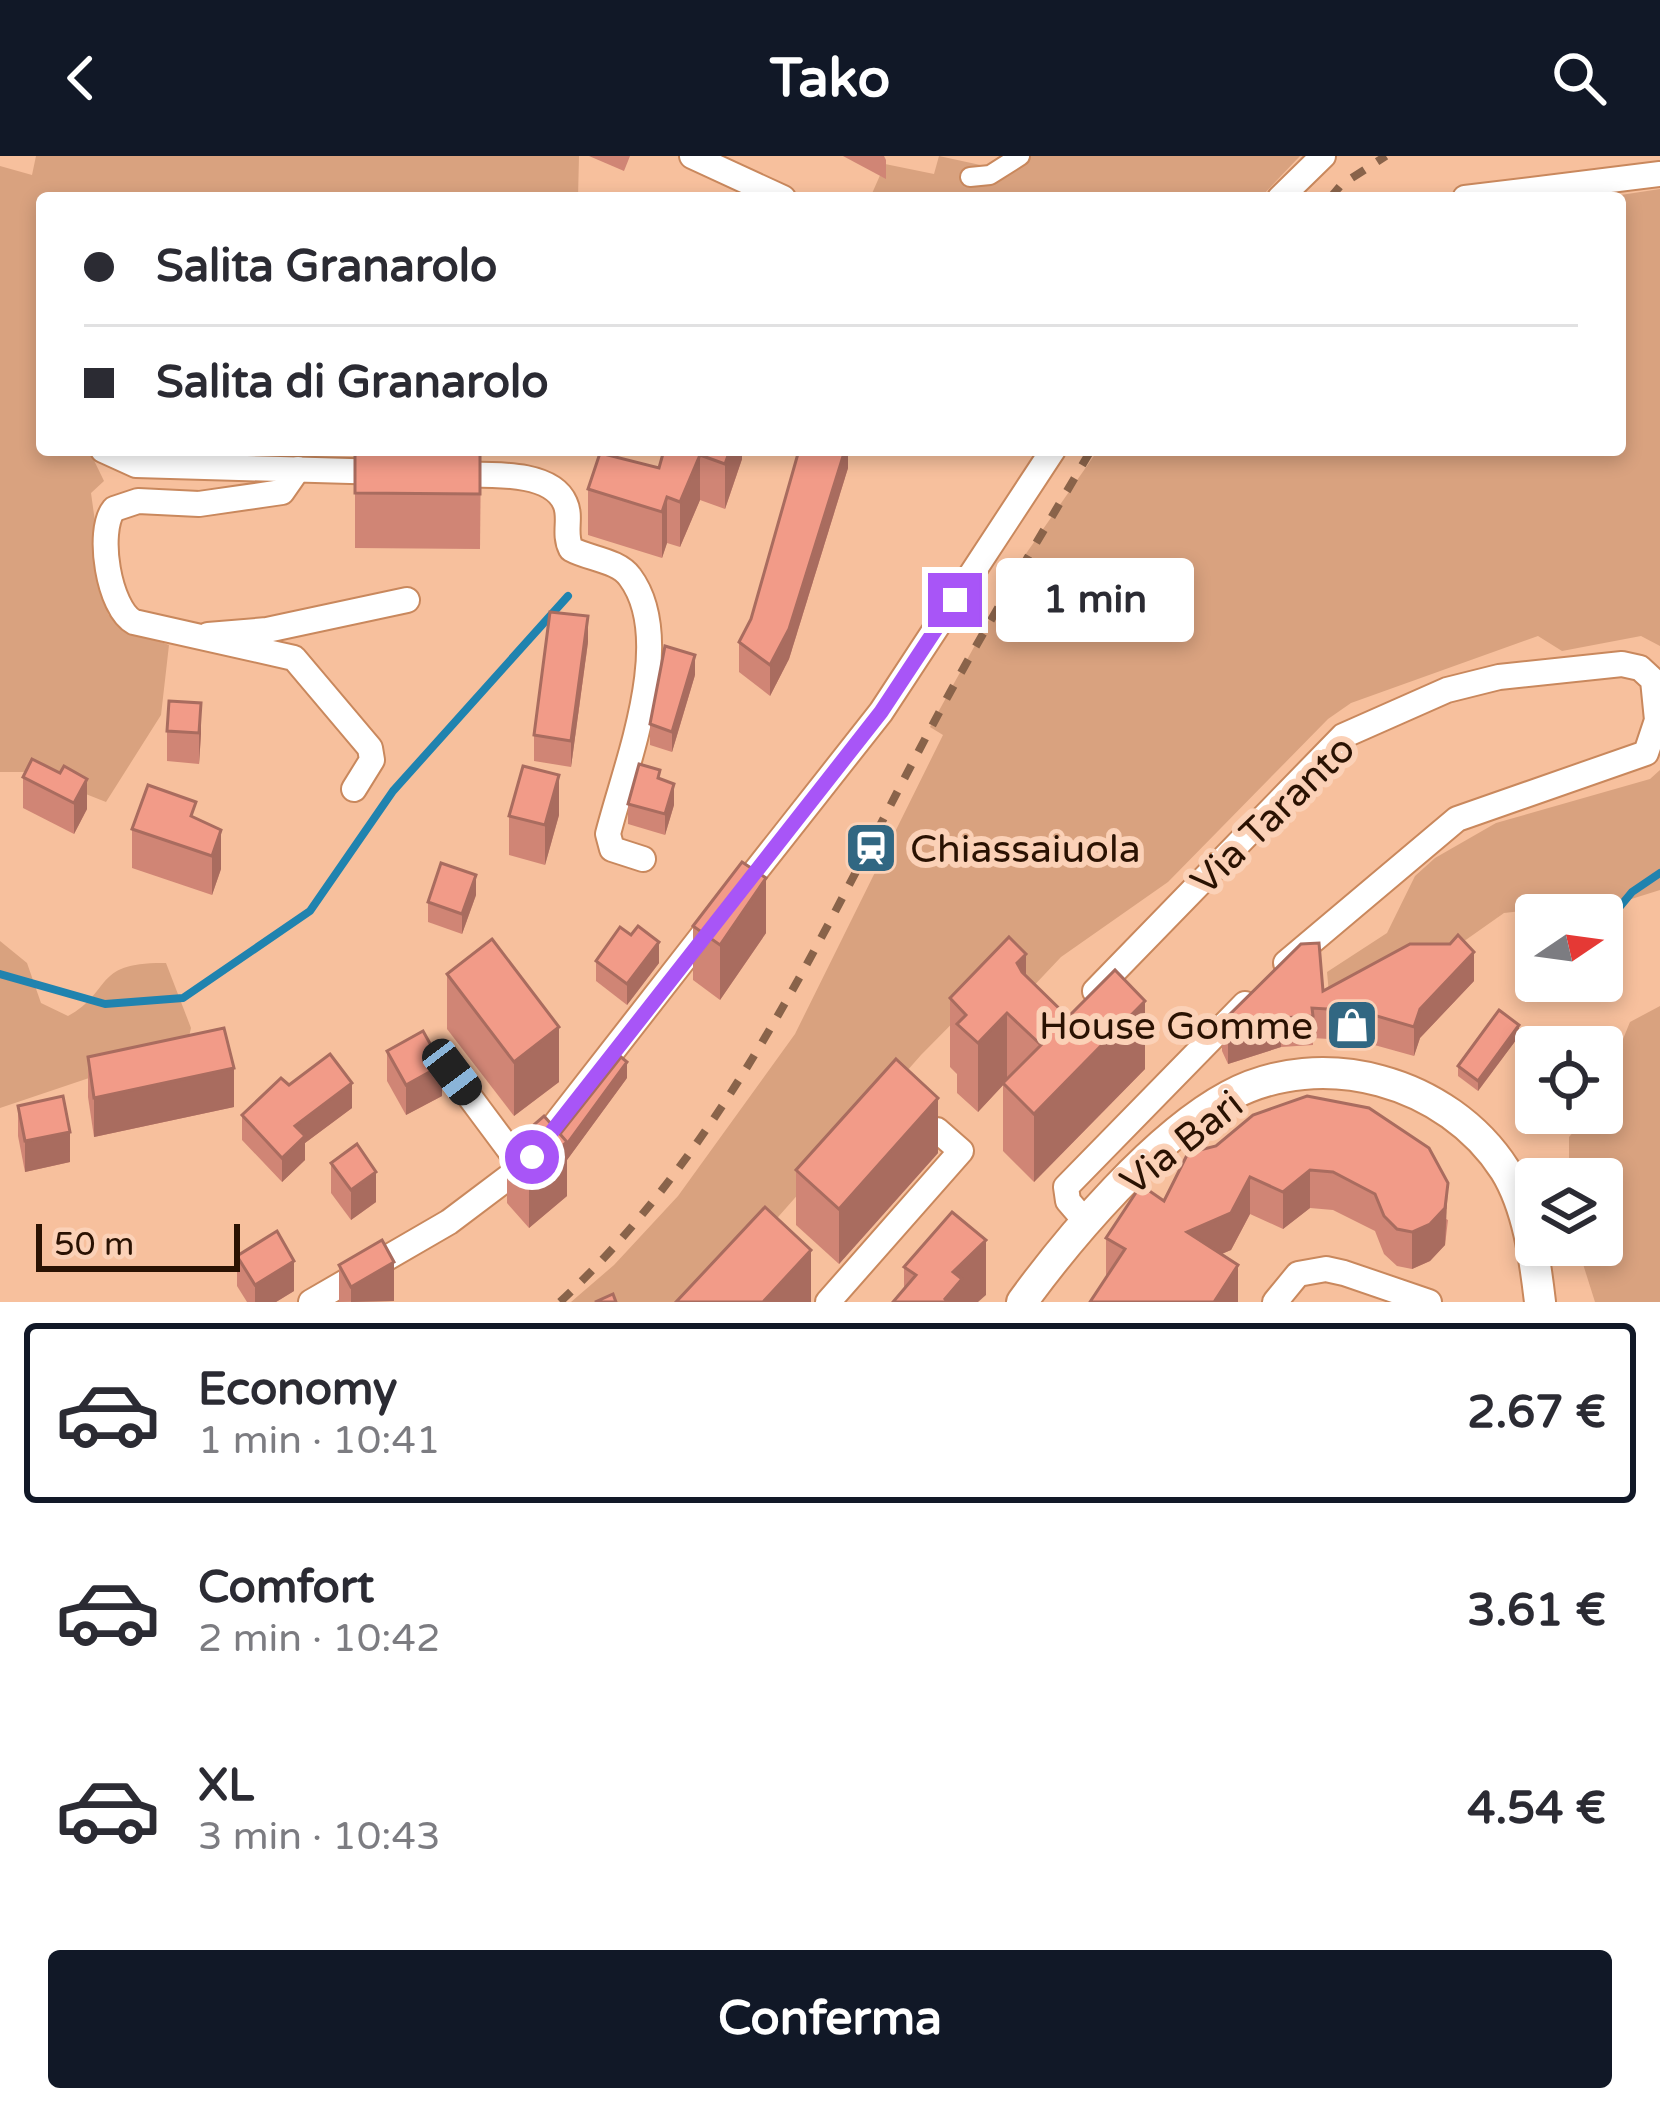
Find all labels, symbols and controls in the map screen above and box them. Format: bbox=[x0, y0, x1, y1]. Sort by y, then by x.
icon: back bbox=[48, 45, 114, 111]
icon: search bbox=[1546, 45, 1612, 111]
text: Tako bbox=[770, 46, 890, 111]
text: Salita Granarolo bbox=[156, 240, 497, 294]
text: Salita di Granarolo bbox=[156, 356, 549, 410]
callout: 1 min bbox=[997, 558, 1195, 642]
route end bbox=[928, 573, 982, 627]
text: 1 min bbox=[1043, 576, 1147, 623]
street label: Via Taranto bbox=[1181, 725, 1365, 905]
station icon: Chiassaiuola bbox=[843, 820, 899, 876]
place label: Chiassaiuola bbox=[910, 826, 1141, 873]
north arrow bbox=[1515, 894, 1623, 1002]
map controls bbox=[1515, 894, 1623, 1266]
shop icon: House Gomme bbox=[1324, 997, 1380, 1053]
place label: House Gomme bbox=[1039, 1003, 1313, 1050]
button: locate bbox=[1515, 1026, 1623, 1134]
car bbox=[416, 1032, 488, 1112]
street label: Via Bari bbox=[1111, 1081, 1252, 1205]
route start bbox=[505, 1130, 559, 1184]
button: layers bbox=[1515, 1158, 1623, 1266]
scale bar bbox=[36, 1218, 240, 1271]
text: 50 m bbox=[54, 1225, 134, 1264]
icon: car bbox=[54, 1359, 162, 1467]
text: Economy bbox=[198, 1363, 397, 1417]
text: 2.67 € bbox=[1467, 1386, 1606, 1440]
text: 1 min · 10:41 bbox=[198, 1417, 440, 1464]
icon: car bbox=[54, 1557, 162, 1665]
text: Comfort bbox=[198, 1561, 374, 1615]
text: 3.61 € bbox=[1467, 1584, 1606, 1638]
text: 2 min · 10:42 bbox=[198, 1615, 440, 1662]
icon: car bbox=[54, 1755, 162, 1863]
text: XL bbox=[198, 1759, 254, 1813]
text: 4.54 € bbox=[1467, 1782, 1606, 1836]
text: 3 min · 10:43 bbox=[198, 1813, 440, 1860]
button: Conferma bbox=[48, 1950, 1612, 2088]

